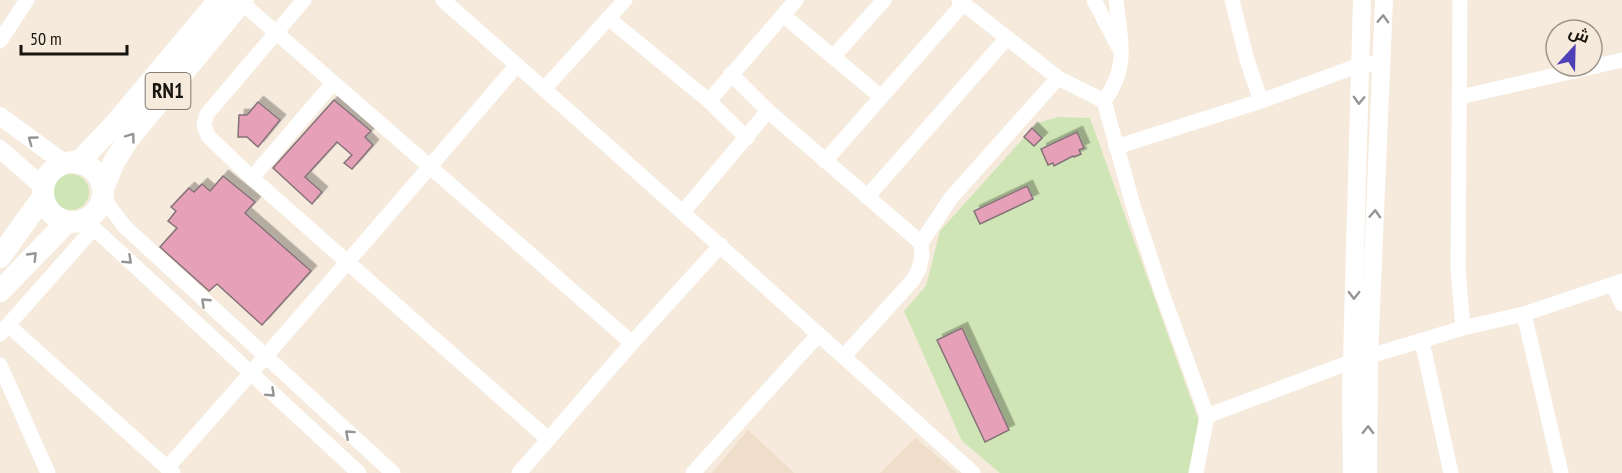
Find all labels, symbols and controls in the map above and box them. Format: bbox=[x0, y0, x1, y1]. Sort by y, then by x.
one-way arrow bbox=[1377, 14, 1389, 23]
scale bar bbox=[21, 18, 128, 56]
north arrow bbox=[1544, 18, 1604, 78]
text: ش bbox=[1566, 21, 1593, 47]
text: 50 m bbox=[30, 27, 62, 50]
road number: RN1 bbox=[146, 73, 190, 109]
one-way arrow bbox=[1353, 96, 1365, 105]
one-way arrow bbox=[124, 132, 135, 143]
one-way arrow bbox=[27, 136, 38, 147]
one-way arrow bbox=[1369, 209, 1381, 218]
one-way arrow bbox=[26, 252, 37, 262]
one-way arrow bbox=[121, 253, 132, 264]
one-way arrow bbox=[1348, 291, 1360, 300]
one-way arrow bbox=[202, 298, 212, 309]
one-way arrow bbox=[264, 386, 274, 397]
one-way arrow bbox=[1362, 425, 1374, 434]
one-way arrow bbox=[345, 430, 356, 441]

